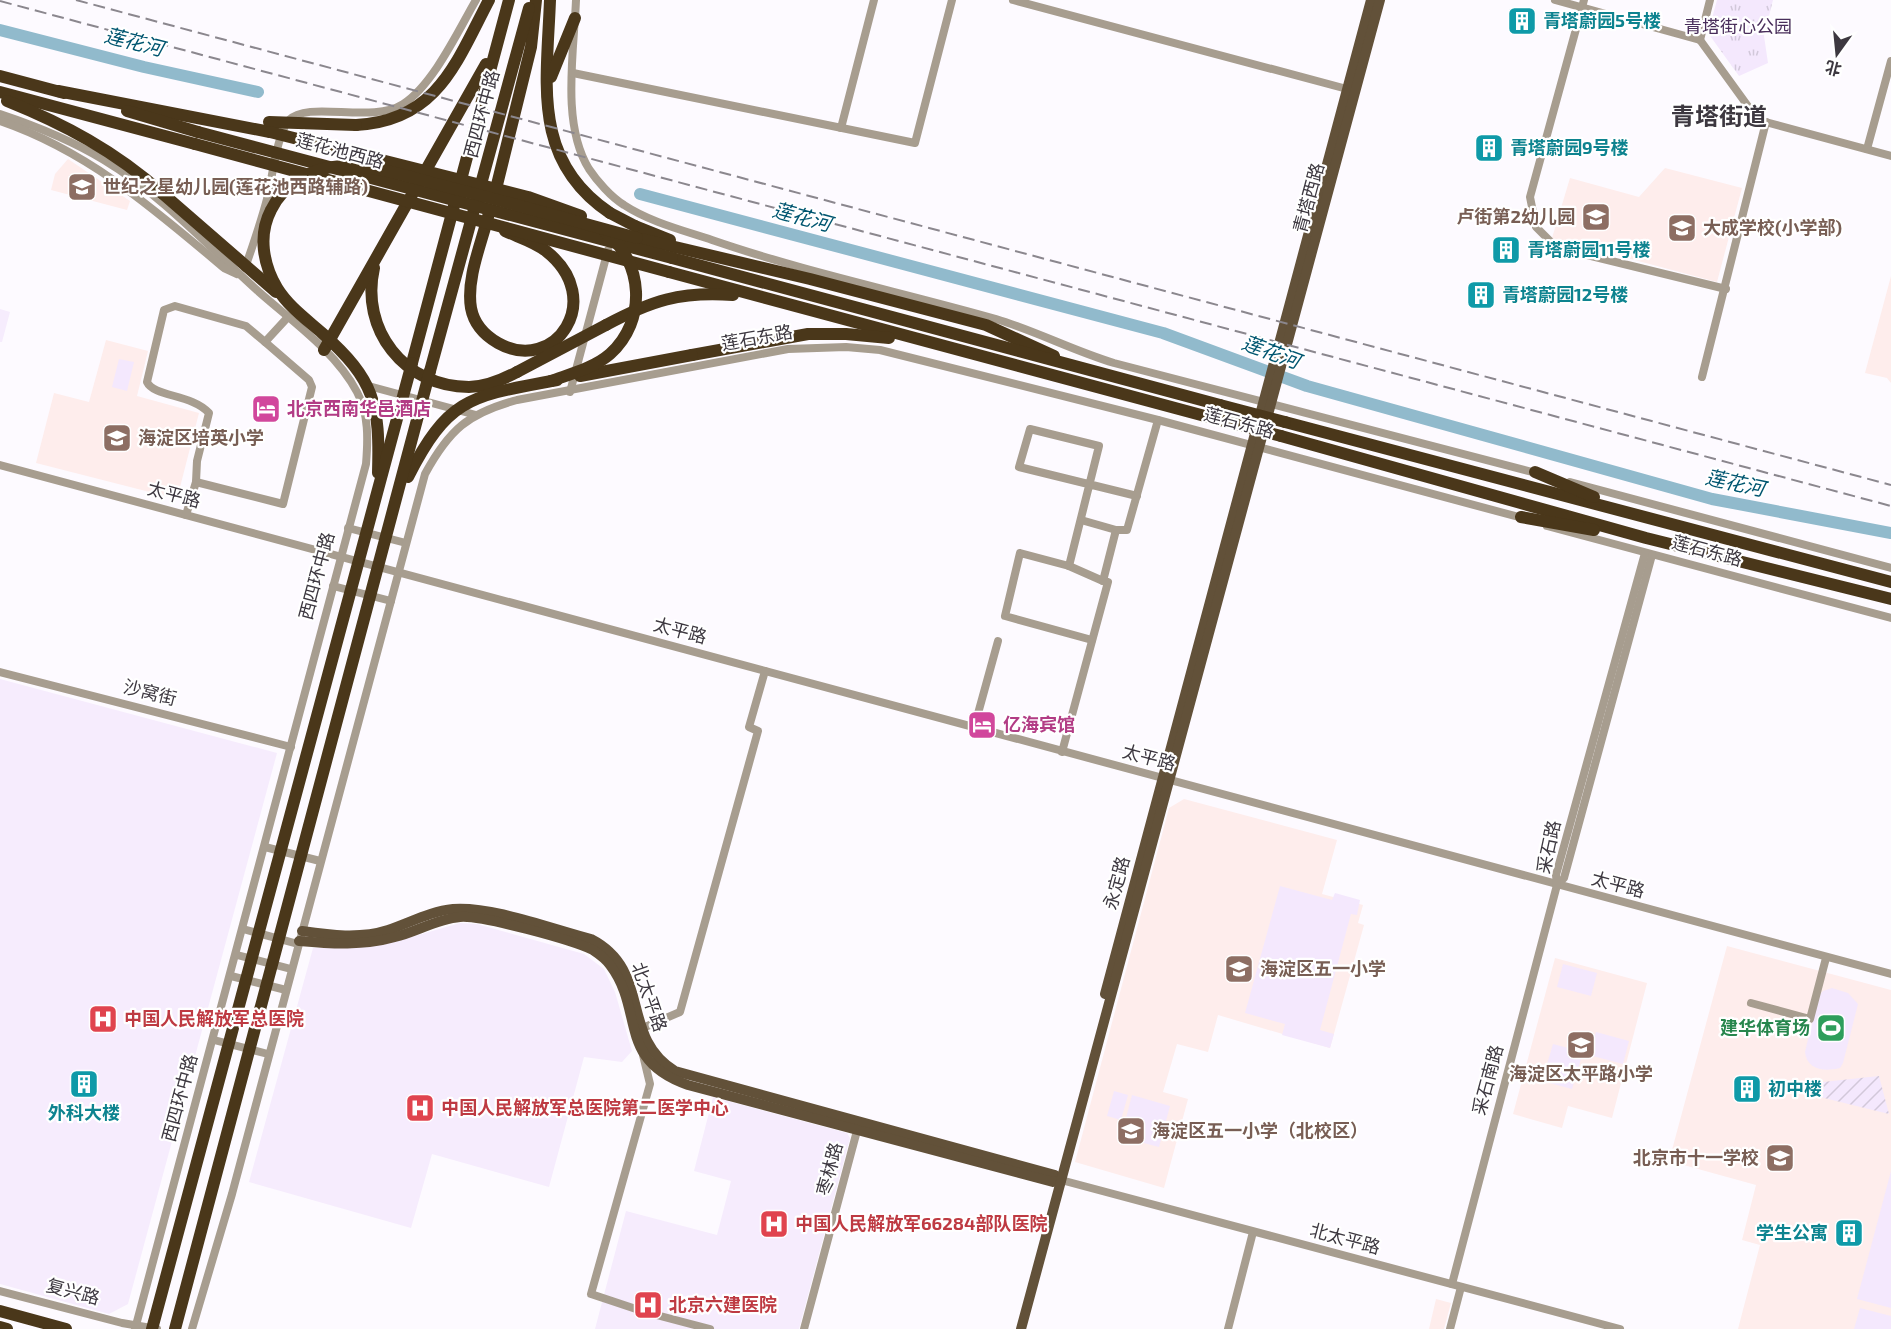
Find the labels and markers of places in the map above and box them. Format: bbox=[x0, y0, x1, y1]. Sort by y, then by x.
building icon: 青塔蔚园5号楼 bbox=[1506, 5, 1538, 37]
place label: 青塔蔚园5号楼 bbox=[1543, 9, 1661, 31]
building icon: 青塔蔚园9号楼 bbox=[1473, 132, 1505, 164]
place label: 青塔蔚园9号楼 bbox=[1510, 136, 1629, 158]
school or university icon: 世纪之星幼儿园(莲花池西路辅路) bbox=[66, 171, 98, 203]
place label: 世纪之星幼儿园(莲花池西路辅路) bbox=[103, 175, 368, 197]
school or university icon: 卢街第2幼儿园 bbox=[1580, 201, 1612, 233]
place label: 卢街第2幼儿园 bbox=[1457, 205, 1575, 227]
school or university icon: 大成学校(小学部) bbox=[1666, 212, 1698, 244]
place label: 大成学校(小学部) bbox=[1703, 216, 1842, 238]
building icon: 青塔蔚园11号楼 bbox=[1490, 234, 1522, 266]
place label: 青塔蔚园11号楼 bbox=[1527, 238, 1651, 260]
building icon: 青塔蔚园12号楼 bbox=[1465, 279, 1497, 311]
place label: 青塔蔚园12号楼 bbox=[1502, 283, 1628, 305]
hotel icon: 北京西南华邑酒店 bbox=[250, 393, 282, 425]
place label: 北京西南华邑酒店 bbox=[287, 397, 431, 419]
school or university icon: 海淀区培英小学 bbox=[101, 422, 133, 454]
place label: 海淀区培英小学 bbox=[138, 426, 264, 448]
hotel icon: 亿海宾馆 bbox=[966, 709, 998, 741]
place label: 亿海宾馆 bbox=[1003, 713, 1075, 735]
school or university icon: 海淀区五一小学 bbox=[1223, 953, 1255, 985]
place label: 海淀区五一小学 bbox=[1260, 957, 1386, 979]
hospital icon: 中国人民解放军总医院 bbox=[87, 1003, 119, 1035]
place label: 中国人民解放军总医院 bbox=[124, 1007, 304, 1029]
sports icon: 建华体育场 bbox=[1815, 1012, 1847, 1044]
place label: 建华体育场 bbox=[1720, 1016, 1810, 1038]
school or university icon: 海淀区太平路小学 bbox=[1565, 1029, 1597, 1061]
place label: 海淀区太平路小学 bbox=[1509, 1062, 1653, 1084]
building icon: 外科大楼 bbox=[68, 1068, 100, 1100]
building icon: 初中楼 bbox=[1731, 1073, 1763, 1105]
place label: 初中楼 bbox=[1768, 1077, 1822, 1099]
hospital icon: 中国人民解放军总医院第二医学中心 bbox=[404, 1092, 436, 1124]
place label: 中国人民解放军总医院第二医学中心 bbox=[441, 1096, 729, 1118]
place label: 外科大楼 bbox=[48, 1101, 120, 1123]
school or university icon: 海淀区五一小学（北校区） bbox=[1115, 1115, 1147, 1147]
place label: 海淀区五一小学（北校区） bbox=[1152, 1119, 1368, 1141]
school or university icon: 北京市十一学校 bbox=[1764, 1142, 1796, 1174]
place label: 北京市十一学校 bbox=[1633, 1146, 1759, 1168]
hospital icon: 中国人民解放军66284部队医院 bbox=[758, 1208, 790, 1240]
place label: 中国人民解放军66284部队医院 bbox=[795, 1212, 1047, 1234]
building icon: 学生公寓 bbox=[1833, 1217, 1865, 1249]
place label: 学生公寓 bbox=[1756, 1221, 1828, 1243]
hospital icon: 北京六建医院 bbox=[632, 1289, 664, 1321]
place label: 北京六建医院 bbox=[669, 1293, 777, 1315]

